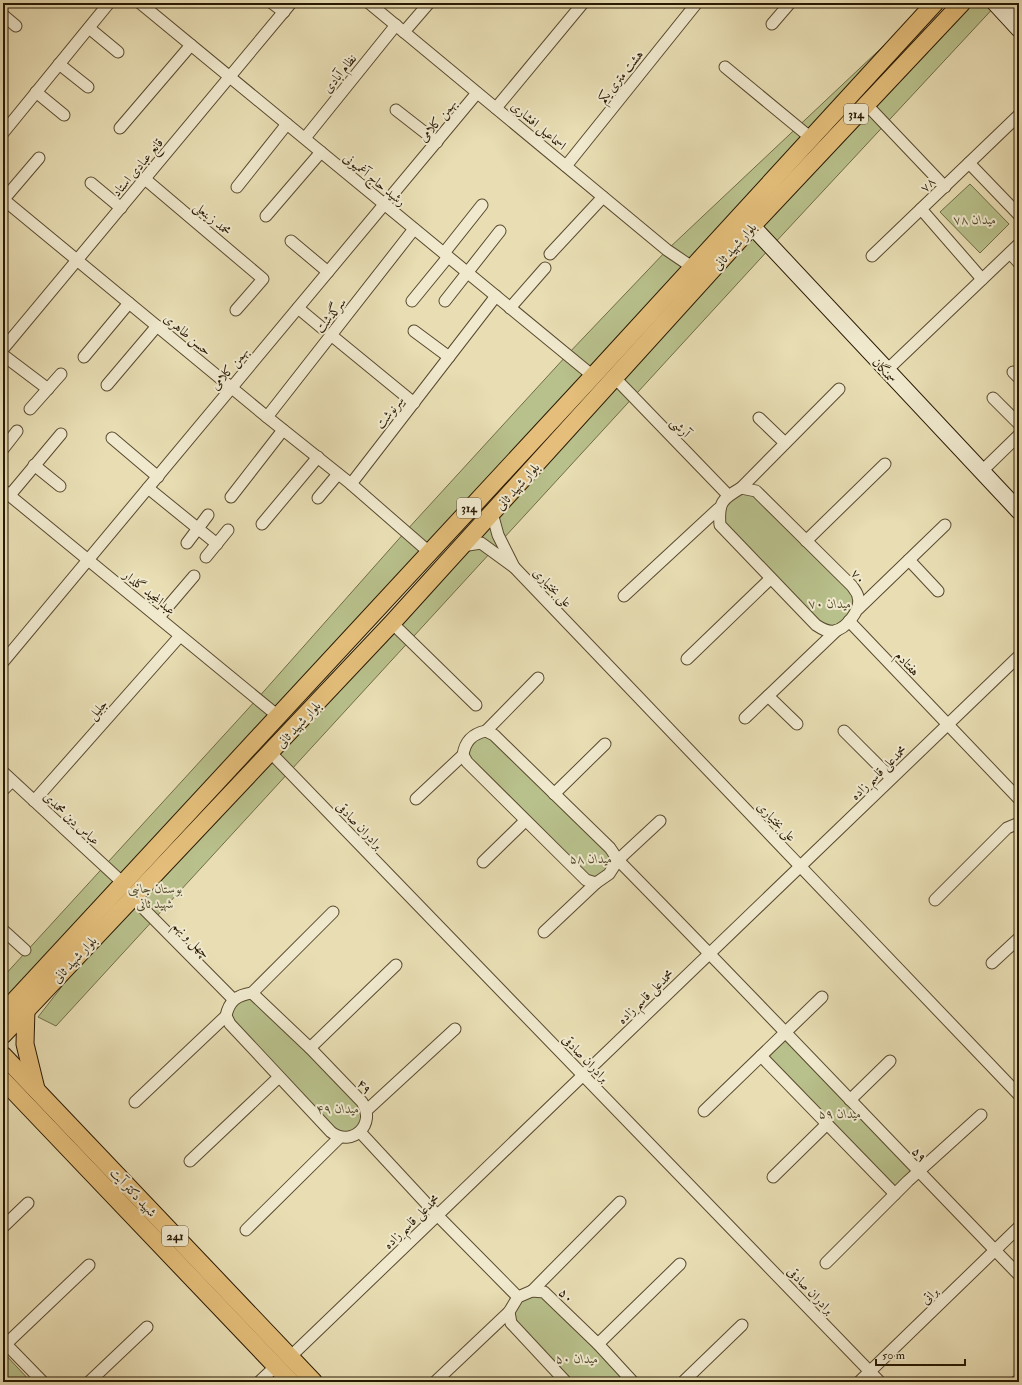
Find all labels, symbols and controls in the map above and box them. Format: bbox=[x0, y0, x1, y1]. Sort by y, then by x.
street label: هشت متری یکم bbox=[594, 47, 650, 109]
street label: نظام آبادی bbox=[319, 51, 363, 98]
street label: بهمن کلامی bbox=[415, 96, 461, 146]
street label: اسماعیل افشاری bbox=[507, 98, 569, 154]
road number: 314 bbox=[844, 104, 868, 124]
street label: قانع عبادی استاد bbox=[109, 135, 170, 203]
street label: رشید حاج آغمیونی bbox=[338, 150, 409, 212]
street label: ۷۸ bbox=[917, 174, 939, 196]
street label: محمد زینعلی bbox=[189, 198, 235, 241]
park label: میدان ۷۸ bbox=[954, 212, 996, 228]
street label: بلوار شهید ثانی bbox=[709, 220, 760, 274]
street label: سرگذشت bbox=[310, 293, 350, 337]
street label: حسن طاهری bbox=[160, 310, 214, 360]
street label: بهمن کلامی bbox=[207, 344, 253, 394]
street label: سمنگان bbox=[869, 354, 901, 387]
street label: سرنوشت bbox=[372, 393, 408, 432]
street label: آرشی bbox=[666, 414, 694, 443]
street label: بلوار شهید ثانی bbox=[492, 460, 543, 514]
road number: 314 bbox=[457, 498, 481, 518]
street label: علی بختیاری bbox=[528, 564, 575, 612]
street label: عبدالمجید گلدار bbox=[118, 566, 179, 619]
street label: ۷۰ bbox=[847, 566, 869, 588]
park label: میدان ۷۰ bbox=[809, 596, 851, 612]
street label: هفتادم bbox=[889, 648, 923, 682]
street label: جلیل bbox=[84, 696, 112, 724]
street label: بلوار شهید ثانی bbox=[273, 698, 324, 751]
street label: محمدعلی قاسم زاده bbox=[847, 742, 914, 807]
street label: عباس دین محمدی bbox=[40, 789, 103, 849]
street label: برادران صادقی bbox=[333, 798, 386, 853]
street label: علی بختیاری bbox=[752, 798, 799, 846]
park label: میدان ۵۸ bbox=[570, 851, 612, 867]
park label: بوستان جانبی شهید ثانی bbox=[128, 881, 183, 912]
street label: چهل و نهم bbox=[166, 918, 213, 965]
street label: بلوار شهید ثانی bbox=[49, 933, 100, 986]
street label: محمدعلی قاسم زاده bbox=[614, 966, 681, 1031]
street label: برادران صادقی bbox=[559, 1031, 612, 1086]
street label: ۴۹ bbox=[353, 1076, 375, 1098]
park label: میدان ۴۹ bbox=[317, 1101, 359, 1117]
park label: میدان ۵۹ bbox=[819, 1106, 861, 1122]
street label: ۵۹ bbox=[908, 1144, 930, 1166]
street label: شهید دکتر آیت bbox=[107, 1165, 160, 1220]
street label: محمدعلی قاسم زاده bbox=[380, 1191, 447, 1256]
road number: 241 bbox=[162, 1226, 188, 1246]
street label: برادران صادقی bbox=[784, 1263, 837, 1318]
street label: براتی bbox=[917, 1283, 942, 1308]
street label: ۵۰ bbox=[555, 1285, 577, 1307]
scale bar bbox=[876, 1341, 965, 1367]
text: 50 m bbox=[882, 1348, 906, 1363]
park label: میدان ۵۰ bbox=[556, 1351, 598, 1367]

